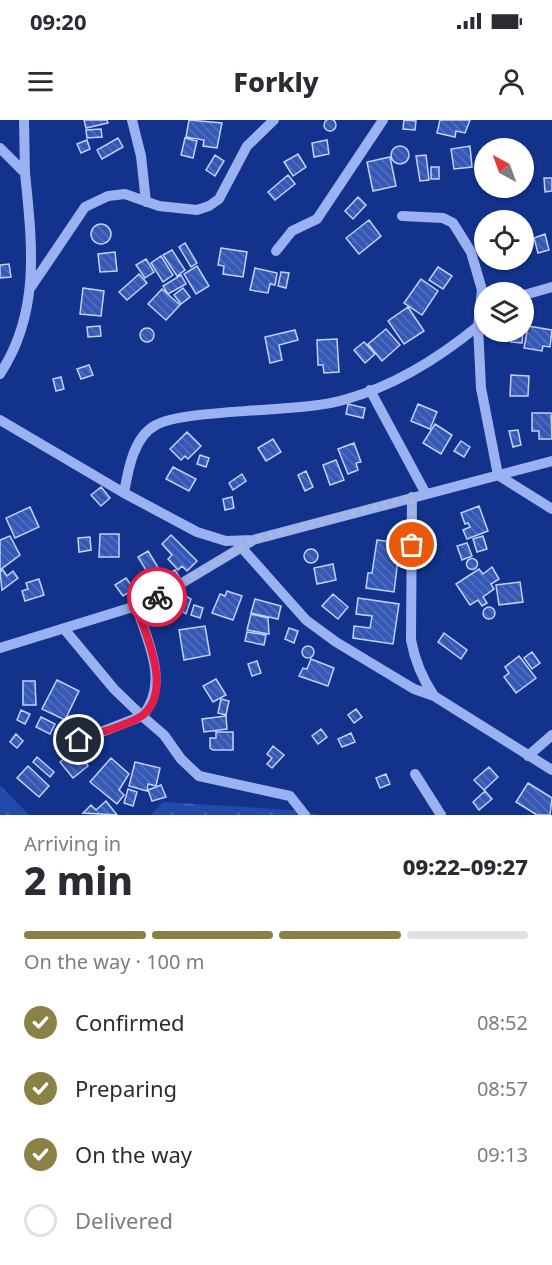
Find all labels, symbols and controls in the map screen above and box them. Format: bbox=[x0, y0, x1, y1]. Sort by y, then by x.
text: 09:20 bbox=[30, 6, 87, 36]
text: Forkly bbox=[233, 63, 319, 100]
icon: menu bbox=[24, 65, 57, 98]
icon: person bbox=[495, 65, 528, 98]
north arrow bbox=[474, 138, 534, 198]
map controls bbox=[474, 138, 534, 342]
button: locate bbox=[474, 210, 534, 270]
button: layers bbox=[474, 282, 534, 342]
pin bbox=[386, 519, 437, 570]
icon: bag bbox=[395, 528, 428, 561]
courier bbox=[127, 567, 187, 627]
icon: bike bbox=[141, 581, 174, 614]
pin bbox=[53, 714, 104, 765]
icon: home bbox=[62, 723, 95, 756]
text: Arriving in bbox=[24, 830, 121, 857]
text: 09:22–09:27 bbox=[403, 851, 528, 881]
text: 2 min bbox=[24, 853, 133, 906]
text: On the way · 100 m bbox=[24, 948, 204, 975]
icon: check bbox=[24, 1006, 57, 1039]
text: Confirmed bbox=[75, 1007, 185, 1037]
text: 08:52 bbox=[477, 1009, 528, 1036]
icon: check bbox=[24, 1072, 57, 1105]
text: Preparing bbox=[75, 1073, 177, 1103]
text: 08:57 bbox=[477, 1075, 528, 1102]
icon: check bbox=[24, 1138, 57, 1171]
text: On the way bbox=[75, 1139, 192, 1169]
text: 09:13 bbox=[477, 1141, 528, 1168]
text: Delivered bbox=[75, 1205, 173, 1235]

